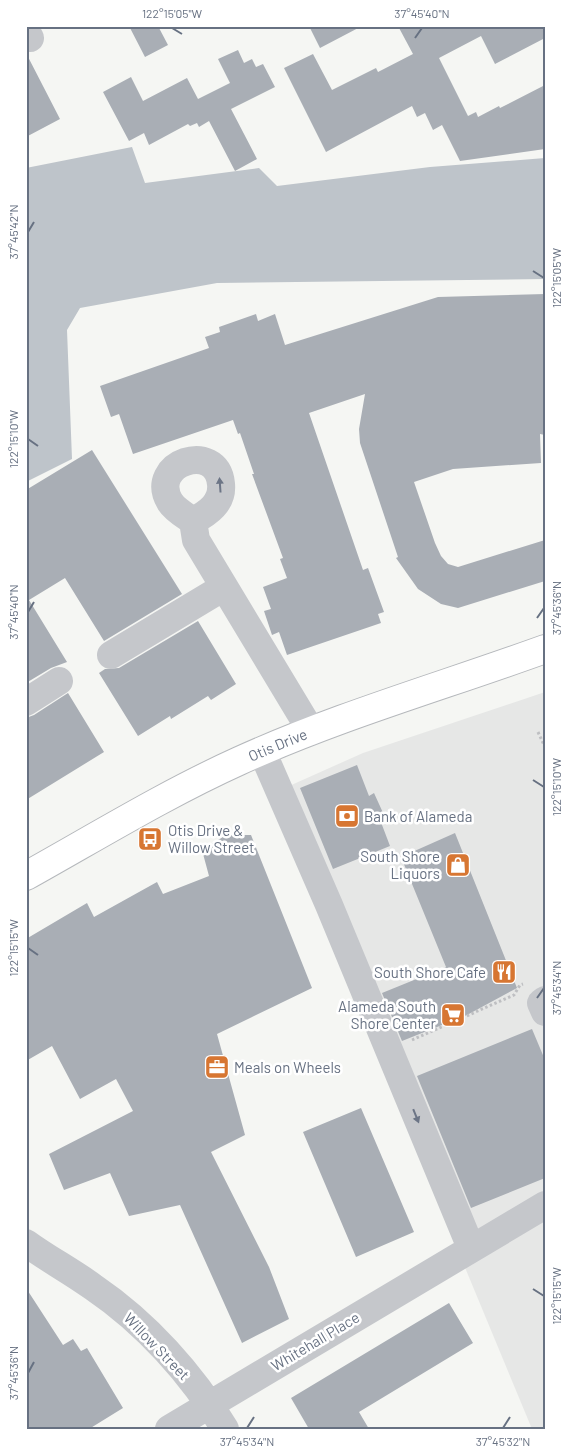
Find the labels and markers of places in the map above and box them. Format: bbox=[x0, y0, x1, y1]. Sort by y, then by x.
bank icon: Bank of Alameda bbox=[334, 803, 360, 829]
place label: Bank of Alameda bbox=[364, 807, 472, 825]
place label: Otis Drive & Willow Street bbox=[168, 821, 255, 856]
bus stop icon: Otis Drive & Willow Street bbox=[137, 826, 163, 852]
place label: South Shore Liquors bbox=[360, 847, 440, 882]
shop icon: South Shore Liquors bbox=[445, 852, 471, 878]
restaurant icon: South Shore Cafe bbox=[491, 959, 517, 985]
place label: South Shore Cafe bbox=[374, 963, 486, 981]
place label: Alameda South Shore Center bbox=[338, 997, 437, 1032]
supermarket icon: Alameda South Shore Center bbox=[440, 1002, 466, 1028]
office icon: Meals on Wheels bbox=[204, 1054, 230, 1080]
place label: Meals on Wheels bbox=[234, 1058, 341, 1076]

